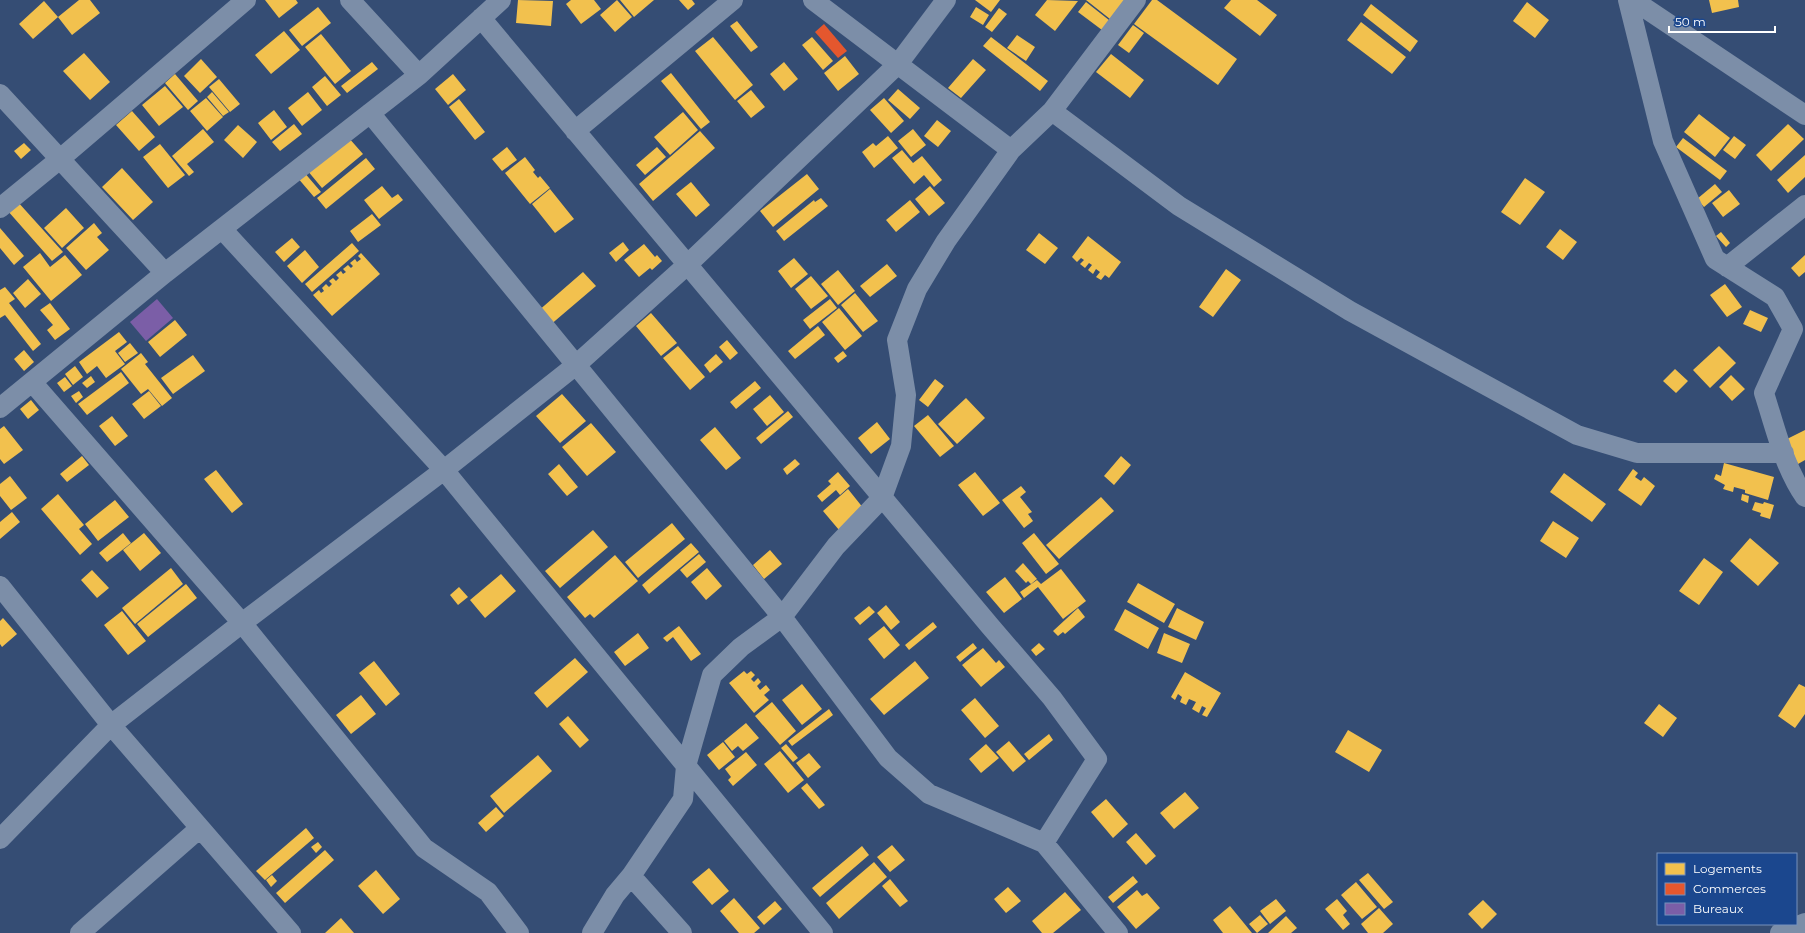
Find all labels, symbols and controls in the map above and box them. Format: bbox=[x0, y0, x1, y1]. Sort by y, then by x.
scale bar bbox=[1669, 8, 1775, 34]
text: 50 m bbox=[1675, 14, 1706, 29]
legend bbox=[1657, 853, 1797, 925]
text: Logements bbox=[1693, 861, 1762, 876]
text: Commerces bbox=[1693, 881, 1766, 896]
text: Bureaux bbox=[1693, 901, 1744, 916]

